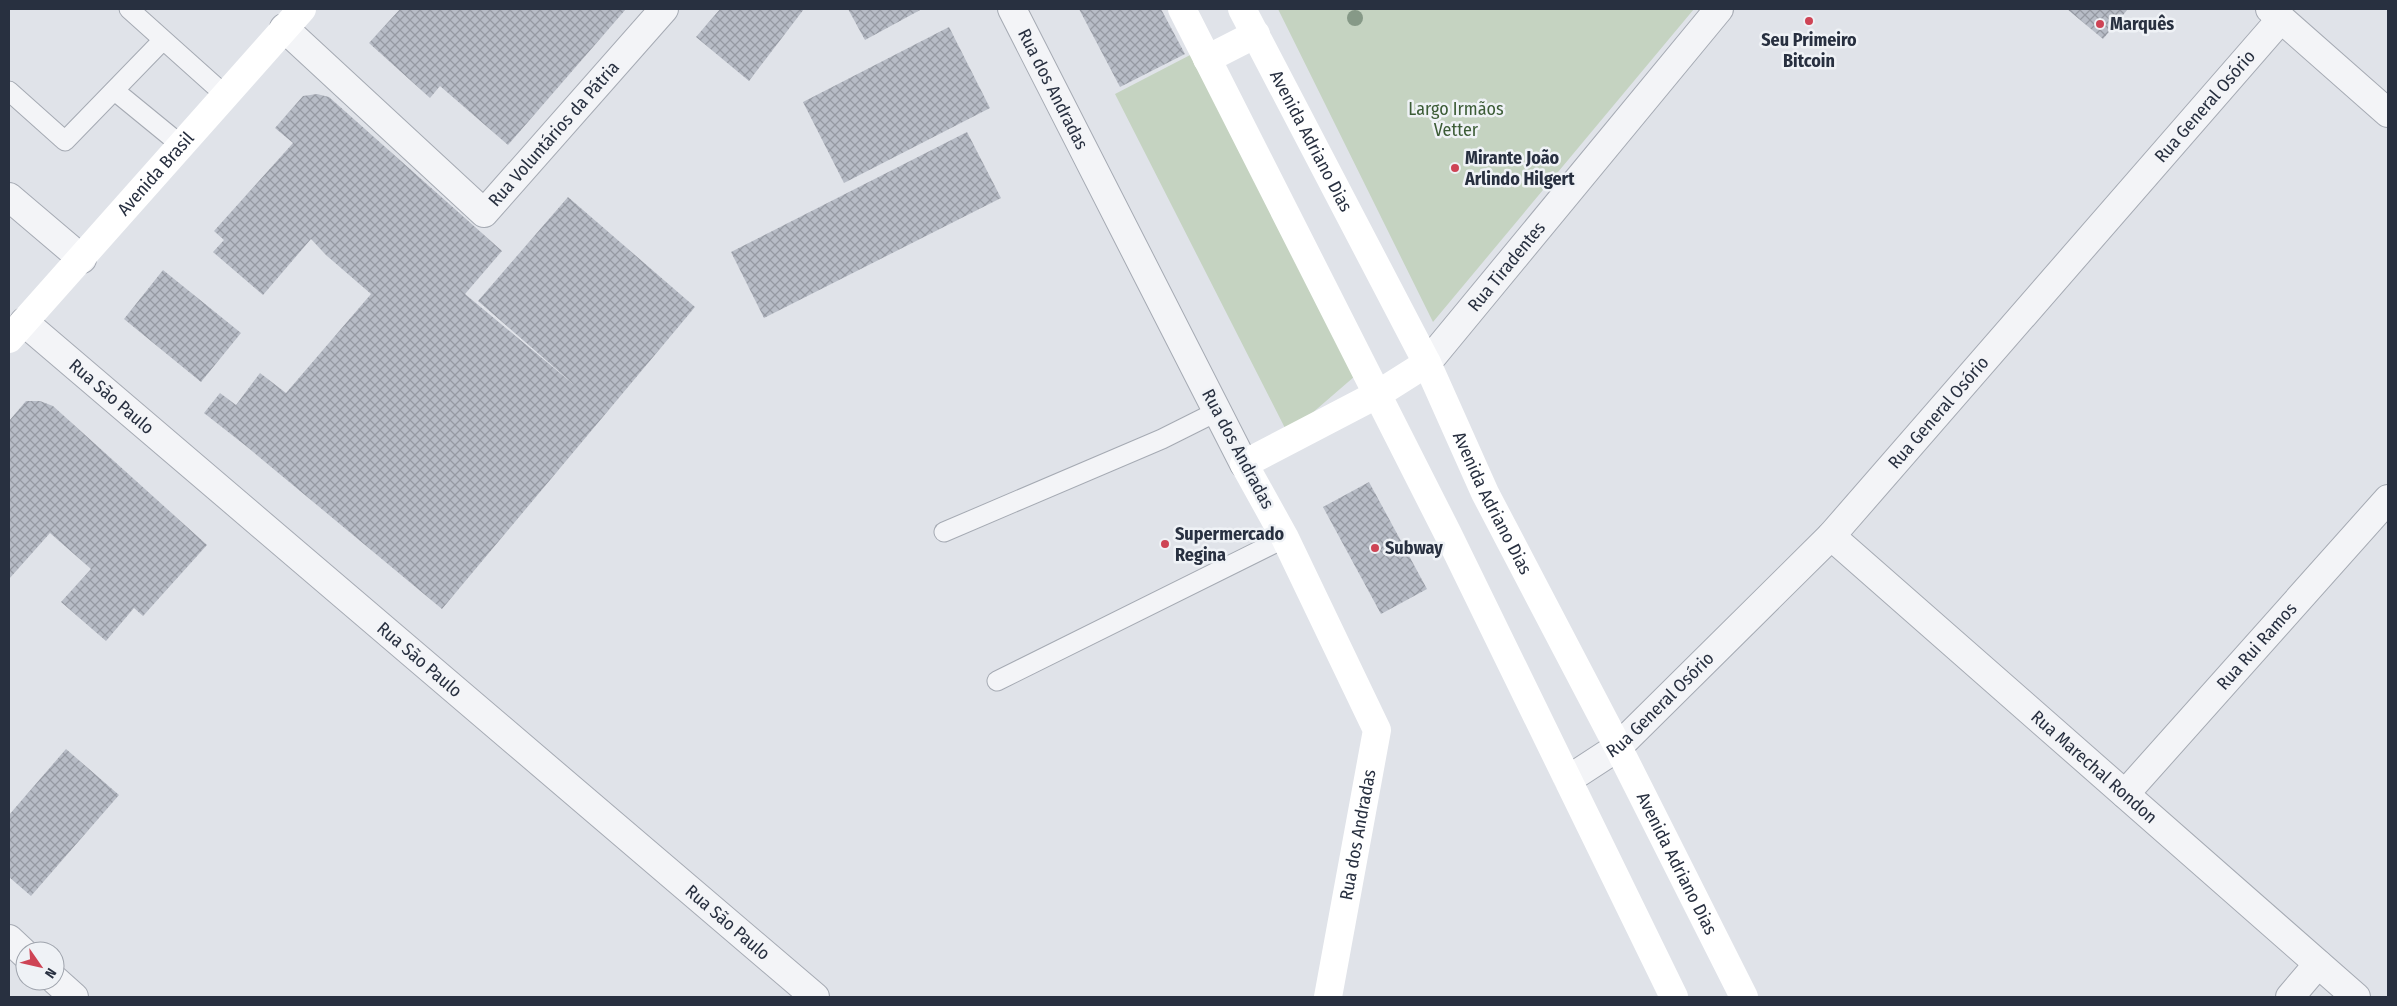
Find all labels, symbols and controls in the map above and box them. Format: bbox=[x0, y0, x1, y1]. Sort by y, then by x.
place label: Marquês bbox=[2110, 13, 2174, 35]
marker: Seu Primeiro Bitcoin bbox=[1803, 15, 1815, 27]
marker: Marquês bbox=[2094, 18, 2106, 30]
street label: Rua dos Andradas bbox=[1013, 25, 1093, 154]
place label: Seu Primeiro Bitcoin bbox=[1761, 29, 1857, 72]
street label: Rua General Osório bbox=[2150, 45, 2260, 167]
street label: Rua Voluntários da Pátria bbox=[484, 56, 624, 211]
street label: Avenida Adriano Dias bbox=[1265, 67, 1357, 216]
park label: Largo Irmãos Vetter bbox=[1408, 98, 1504, 141]
street label: Avenida Brasil bbox=[113, 127, 199, 220]
place label: Mirante João Arlindo Hilgert bbox=[1464, 147, 1575, 190]
marker: Mirante João Arlindo Hilgert bbox=[1449, 162, 1461, 174]
street label: Rua Tiradentes bbox=[1463, 217, 1550, 316]
street label: Rua General Osório bbox=[1884, 352, 1993, 473]
street label: Rua São Paulo bbox=[65, 354, 158, 439]
street label: Rua dos Andradas bbox=[1197, 385, 1279, 513]
street label: Avenida Adriano Dias bbox=[1448, 428, 1537, 579]
place label: Supermercado Regina bbox=[1175, 523, 1285, 566]
place label: Subway bbox=[1385, 537, 1443, 559]
marker: Supermercado Regina bbox=[1159, 538, 1171, 550]
marker: Subway bbox=[1369, 542, 1381, 554]
street label: Rua Rui Ramos bbox=[2212, 598, 2302, 694]
street label: Rua São Paulo bbox=[373, 617, 466, 702]
street label: Rua General Osório bbox=[1602, 647, 1718, 763]
street label: Rua Marechal Rondon bbox=[2026, 706, 2162, 828]
street label: Rua dos Andradas bbox=[1335, 767, 1381, 902]
street label: Avenida Adriano Dias bbox=[1632, 789, 1722, 939]
street label: Rua São Paulo bbox=[681, 880, 775, 965]
north arrow bbox=[15, 941, 65, 991]
text: N bbox=[41, 965, 60, 981]

